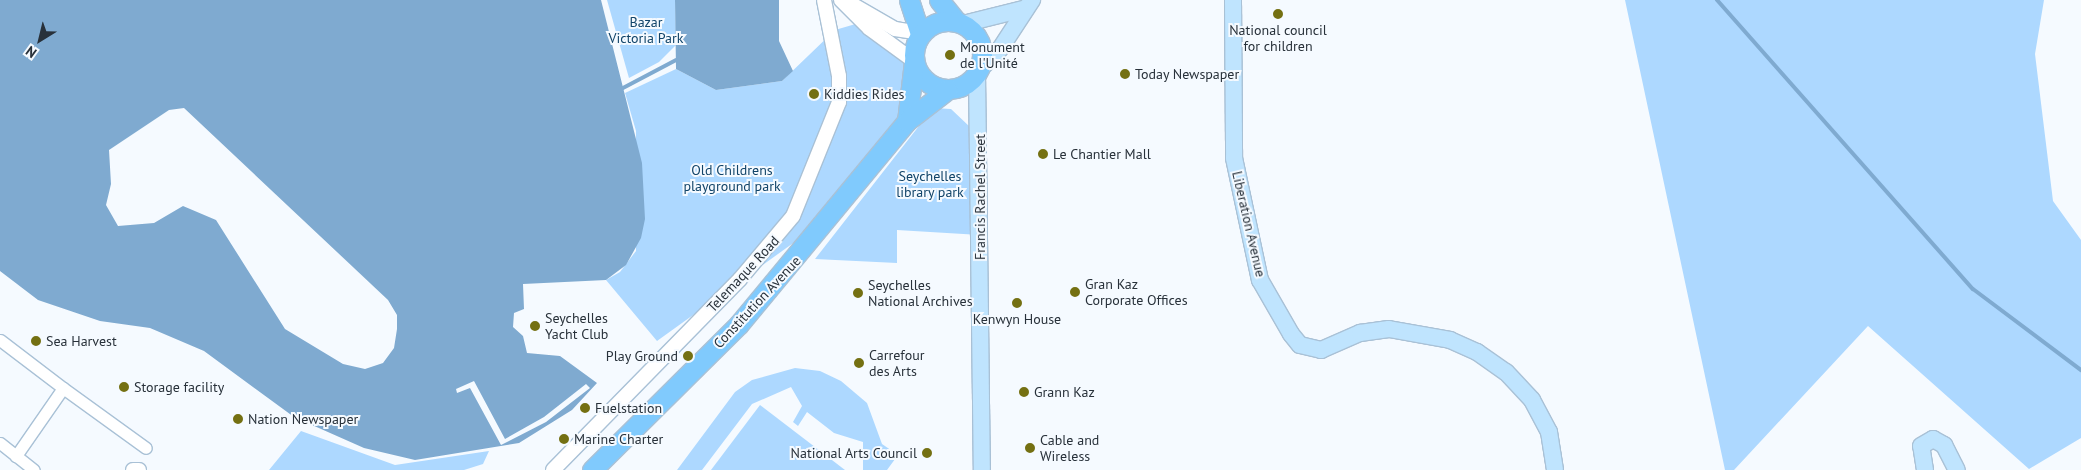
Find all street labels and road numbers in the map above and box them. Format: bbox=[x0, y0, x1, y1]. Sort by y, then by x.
street label: Francis Rachel Street bbox=[972, 134, 988, 260]
street label: Liberation Avenue bbox=[1229, 169, 1269, 279]
street label: Telemaque Road bbox=[703, 232, 783, 316]
street label: Constitution Avenue bbox=[710, 252, 804, 352]

